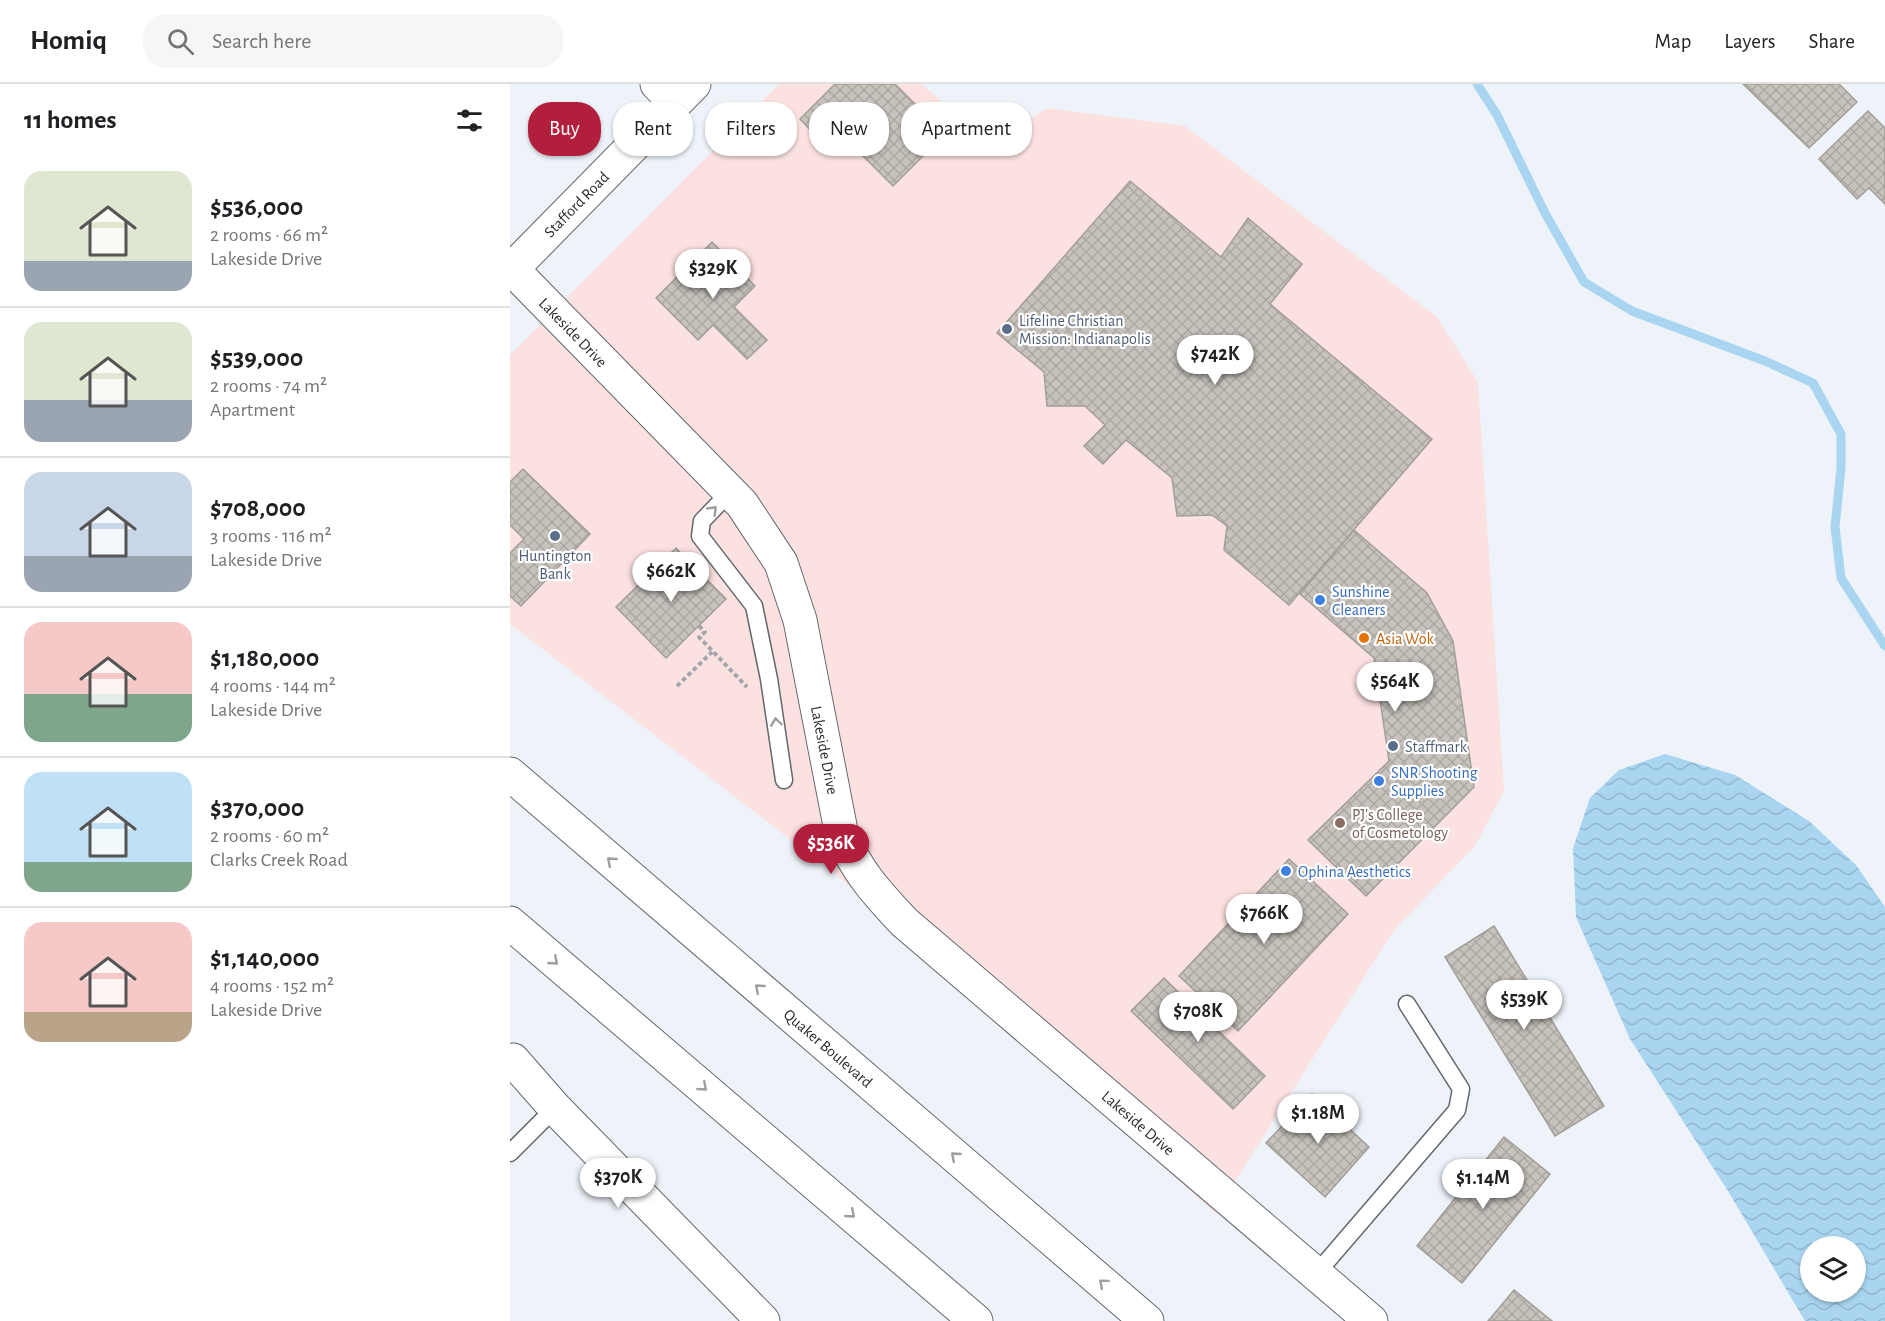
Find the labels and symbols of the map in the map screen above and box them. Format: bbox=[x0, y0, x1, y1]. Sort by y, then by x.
street label: Stafford Road bbox=[541, 169, 612, 241]
pin: $329K bbox=[671, 249, 755, 300]
street label: Lakeside Drive bbox=[536, 295, 610, 370]
place label: Lifeline Christian Mission: Indianapolis bbox=[1019, 313, 1151, 347]
marker: Lifeline Christian Mission: Indianapolis bbox=[1000, 322, 1014, 336]
pin: $742K bbox=[1173, 335, 1257, 386]
one-way arrow bbox=[706, 507, 717, 517]
marker: Huntington Bank bbox=[548, 529, 562, 543]
place label: Huntington Bank bbox=[519, 548, 591, 582]
pin: $662K bbox=[629, 552, 713, 603]
place label: Sunshine Cleaners bbox=[1332, 584, 1390, 618]
marker: Sunshine Cleaners bbox=[1313, 593, 1327, 607]
marker: Asia Wok bbox=[1357, 631, 1371, 645]
place label: Asia Wok bbox=[1376, 631, 1435, 647]
pin: $564K bbox=[1353, 662, 1437, 713]
street label: Lakeside Drive bbox=[808, 704, 841, 796]
one-way arrow bbox=[770, 717, 782, 727]
marker: Staffmark bbox=[1386, 739, 1400, 753]
place label: Staffmark bbox=[1405, 739, 1468, 755]
place label: SNR Shooting Supplies bbox=[1391, 765, 1478, 799]
marker: SNR Shooting Supplies bbox=[1372, 774, 1386, 788]
place label: PJ's College of Cosmetology bbox=[1352, 807, 1448, 842]
marker: PJ's College of Cosmetology bbox=[1333, 816, 1347, 830]
pin: $536K bbox=[789, 824, 873, 875]
one-way arrow bbox=[607, 857, 618, 868]
marker: Ophina Aesthetics bbox=[1279, 864, 1293, 878]
place label: Ophina Aesthetics bbox=[1298, 864, 1411, 880]
pin: $766K bbox=[1222, 894, 1306, 945]
one-way arrow bbox=[547, 954, 558, 965]
pin: $539K bbox=[1482, 980, 1566, 1031]
one-way arrow bbox=[755, 984, 766, 995]
pin: $708K bbox=[1156, 992, 1240, 1043]
street label: Quaker Boulevard bbox=[780, 1006, 875, 1091]
one-way arrow bbox=[696, 1080, 707, 1091]
street label: Lakeside Drive bbox=[1099, 1088, 1177, 1159]
pin: $1.18M bbox=[1269, 1094, 1367, 1145]
one-way arrow bbox=[951, 1152, 962, 1163]
pin: $370K bbox=[576, 1158, 660, 1209]
pin: $1.14M bbox=[1434, 1159, 1532, 1210]
one-way arrow bbox=[844, 1207, 855, 1218]
one-way arrow bbox=[1099, 1279, 1110, 1290]

